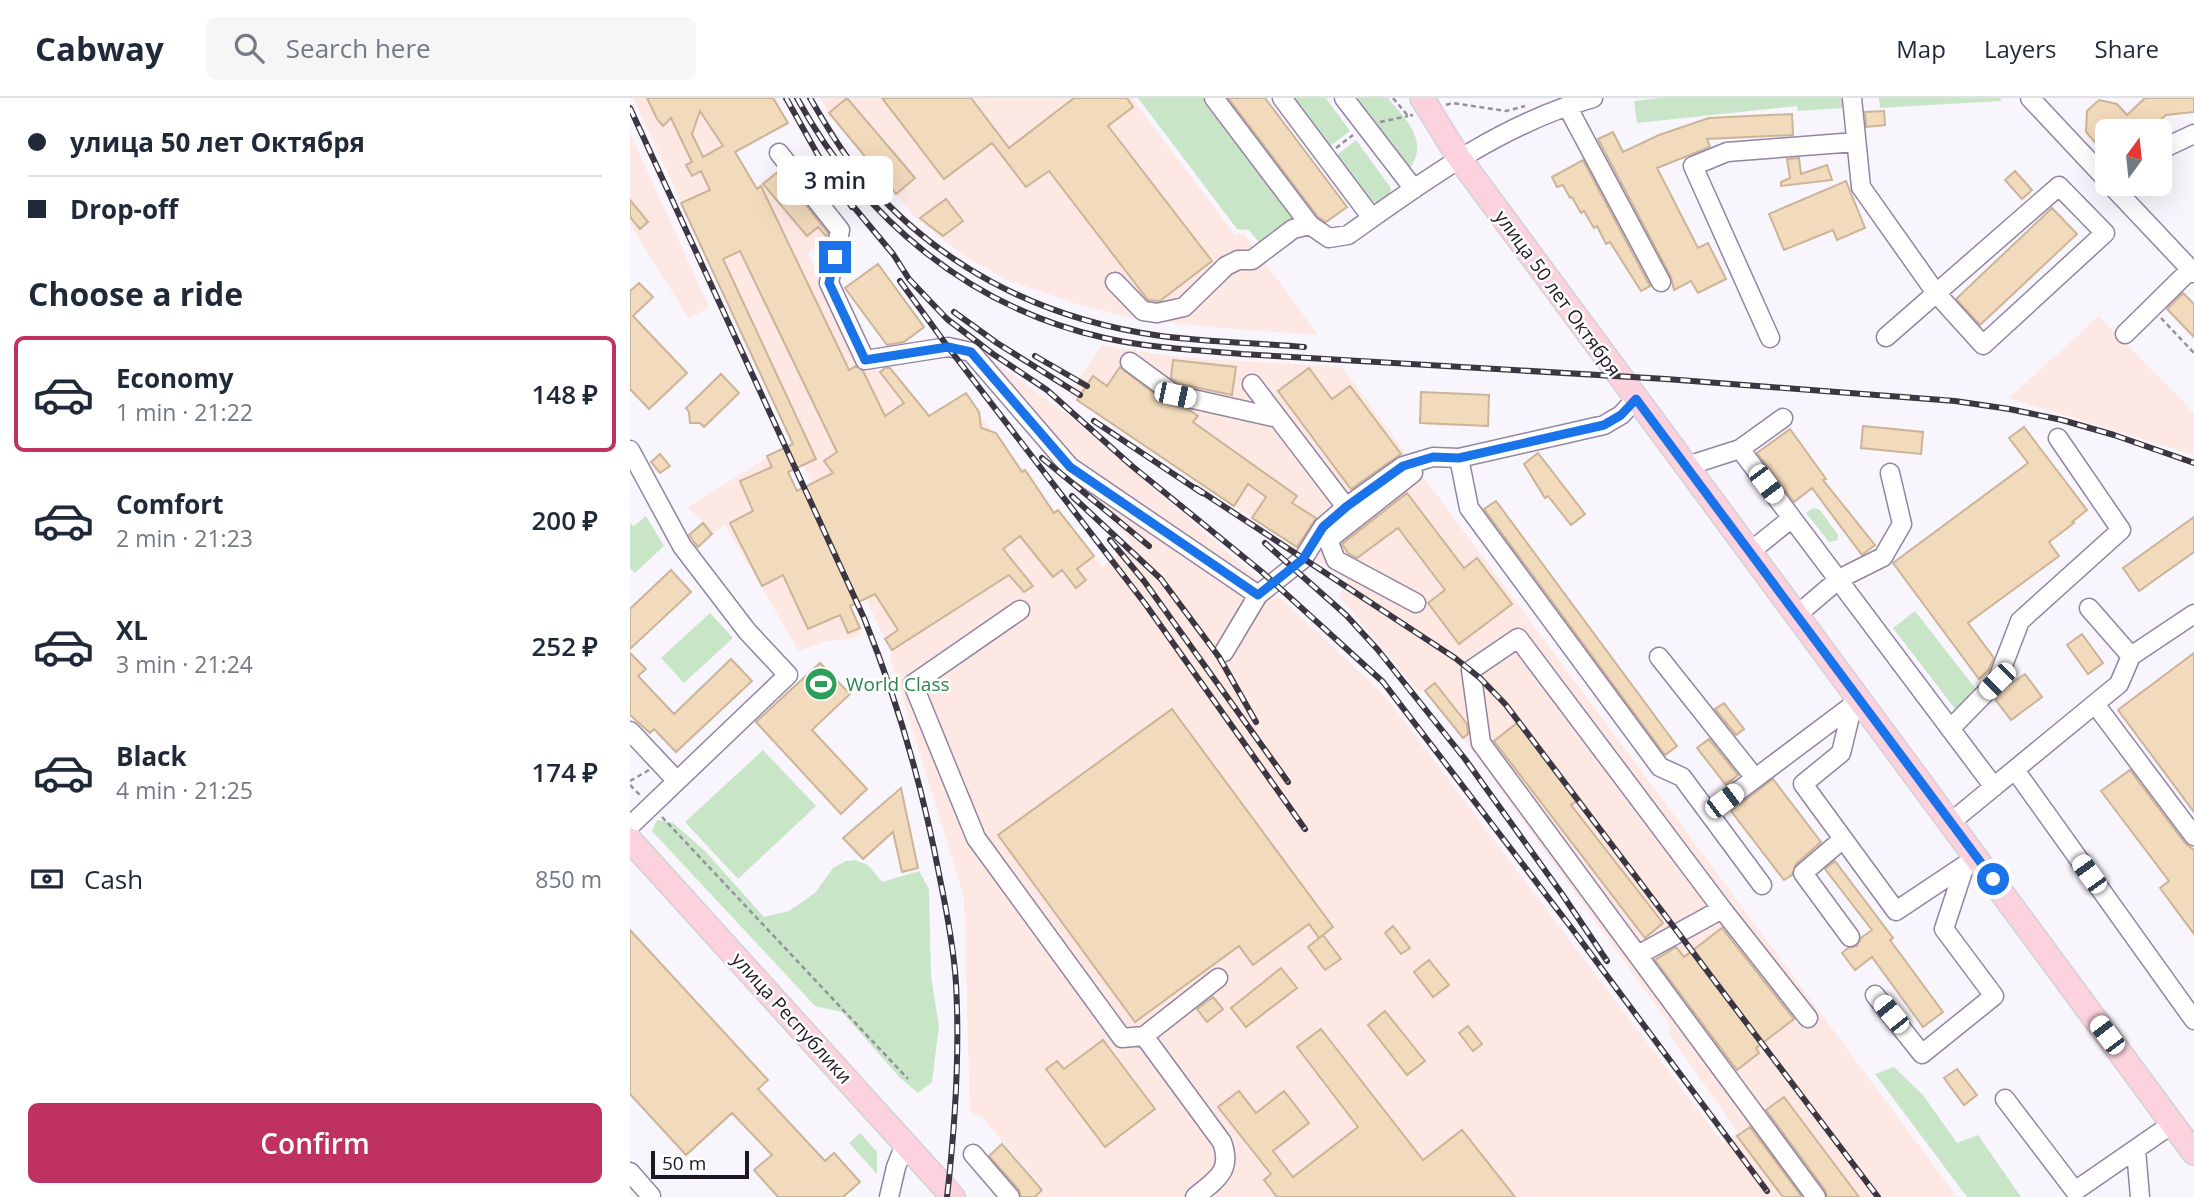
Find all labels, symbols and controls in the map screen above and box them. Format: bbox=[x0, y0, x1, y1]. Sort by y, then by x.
search box bbox=[206, 17, 696, 80]
text: Cabway bbox=[35, 26, 164, 71]
icon: search bbox=[230, 29, 268, 67]
text: Search here bbox=[286, 30, 431, 66]
text: Map bbox=[1896, 32, 1946, 65]
text: Layers bbox=[1984, 32, 2057, 65]
text: Share bbox=[2095, 32, 2159, 65]
north arrow bbox=[2095, 119, 2172, 196]
map controls bbox=[2095, 119, 2172, 196]
text: улица 50 лет Октября bbox=[70, 124, 365, 160]
callout: 3 min bbox=[777, 156, 893, 204]
text: 3 min bbox=[804, 164, 866, 196]
text: Drop-off bbox=[70, 191, 178, 227]
street label: улица 50 лет Октября bbox=[1489, 205, 1627, 381]
route end bbox=[819, 241, 851, 273]
text: Choose a ride bbox=[28, 272, 243, 315]
text: Economy bbox=[116, 360, 234, 396]
icon: car bbox=[32, 363, 95, 426]
text: 148 ₽ bbox=[532, 376, 598, 412]
car bbox=[1153, 380, 1198, 410]
text: 1 min · 21:22 bbox=[116, 396, 253, 428]
car bbox=[1745, 461, 1788, 507]
text: Comfort bbox=[116, 486, 223, 522]
icon: car bbox=[32, 489, 95, 552]
text: 200 ₽ bbox=[532, 502, 598, 538]
text: 2 min · 21:23 bbox=[116, 522, 253, 554]
text: XL bbox=[116, 612, 148, 648]
icon: car bbox=[32, 615, 95, 678]
text: 252 ₽ bbox=[532, 628, 598, 664]
text: 3 min · 21:24 bbox=[116, 648, 253, 680]
car bbox=[1975, 659, 2020, 703]
sports icon: World Class bbox=[802, 665, 840, 703]
place label: World Class bbox=[846, 671, 950, 697]
text: Black bbox=[116, 738, 187, 774]
icon: car bbox=[32, 741, 95, 804]
text: 174 ₽ bbox=[532, 754, 598, 790]
text: 4 min · 21:25 bbox=[116, 774, 253, 806]
car bbox=[1701, 780, 1748, 822]
car bbox=[2069, 851, 2110, 897]
icon: cash bbox=[28, 860, 66, 898]
text: Cash bbox=[84, 861, 143, 897]
text: 850 m bbox=[535, 863, 602, 895]
route start bbox=[1977, 863, 2009, 895]
street label: улица Республики bbox=[726, 947, 858, 1089]
car bbox=[1870, 991, 1913, 1037]
car bbox=[2086, 1012, 2129, 1058]
button: Confirm bbox=[28, 1103, 602, 1183]
scale bar bbox=[651, 1148, 749, 1180]
text: 50 m bbox=[662, 1150, 706, 1176]

